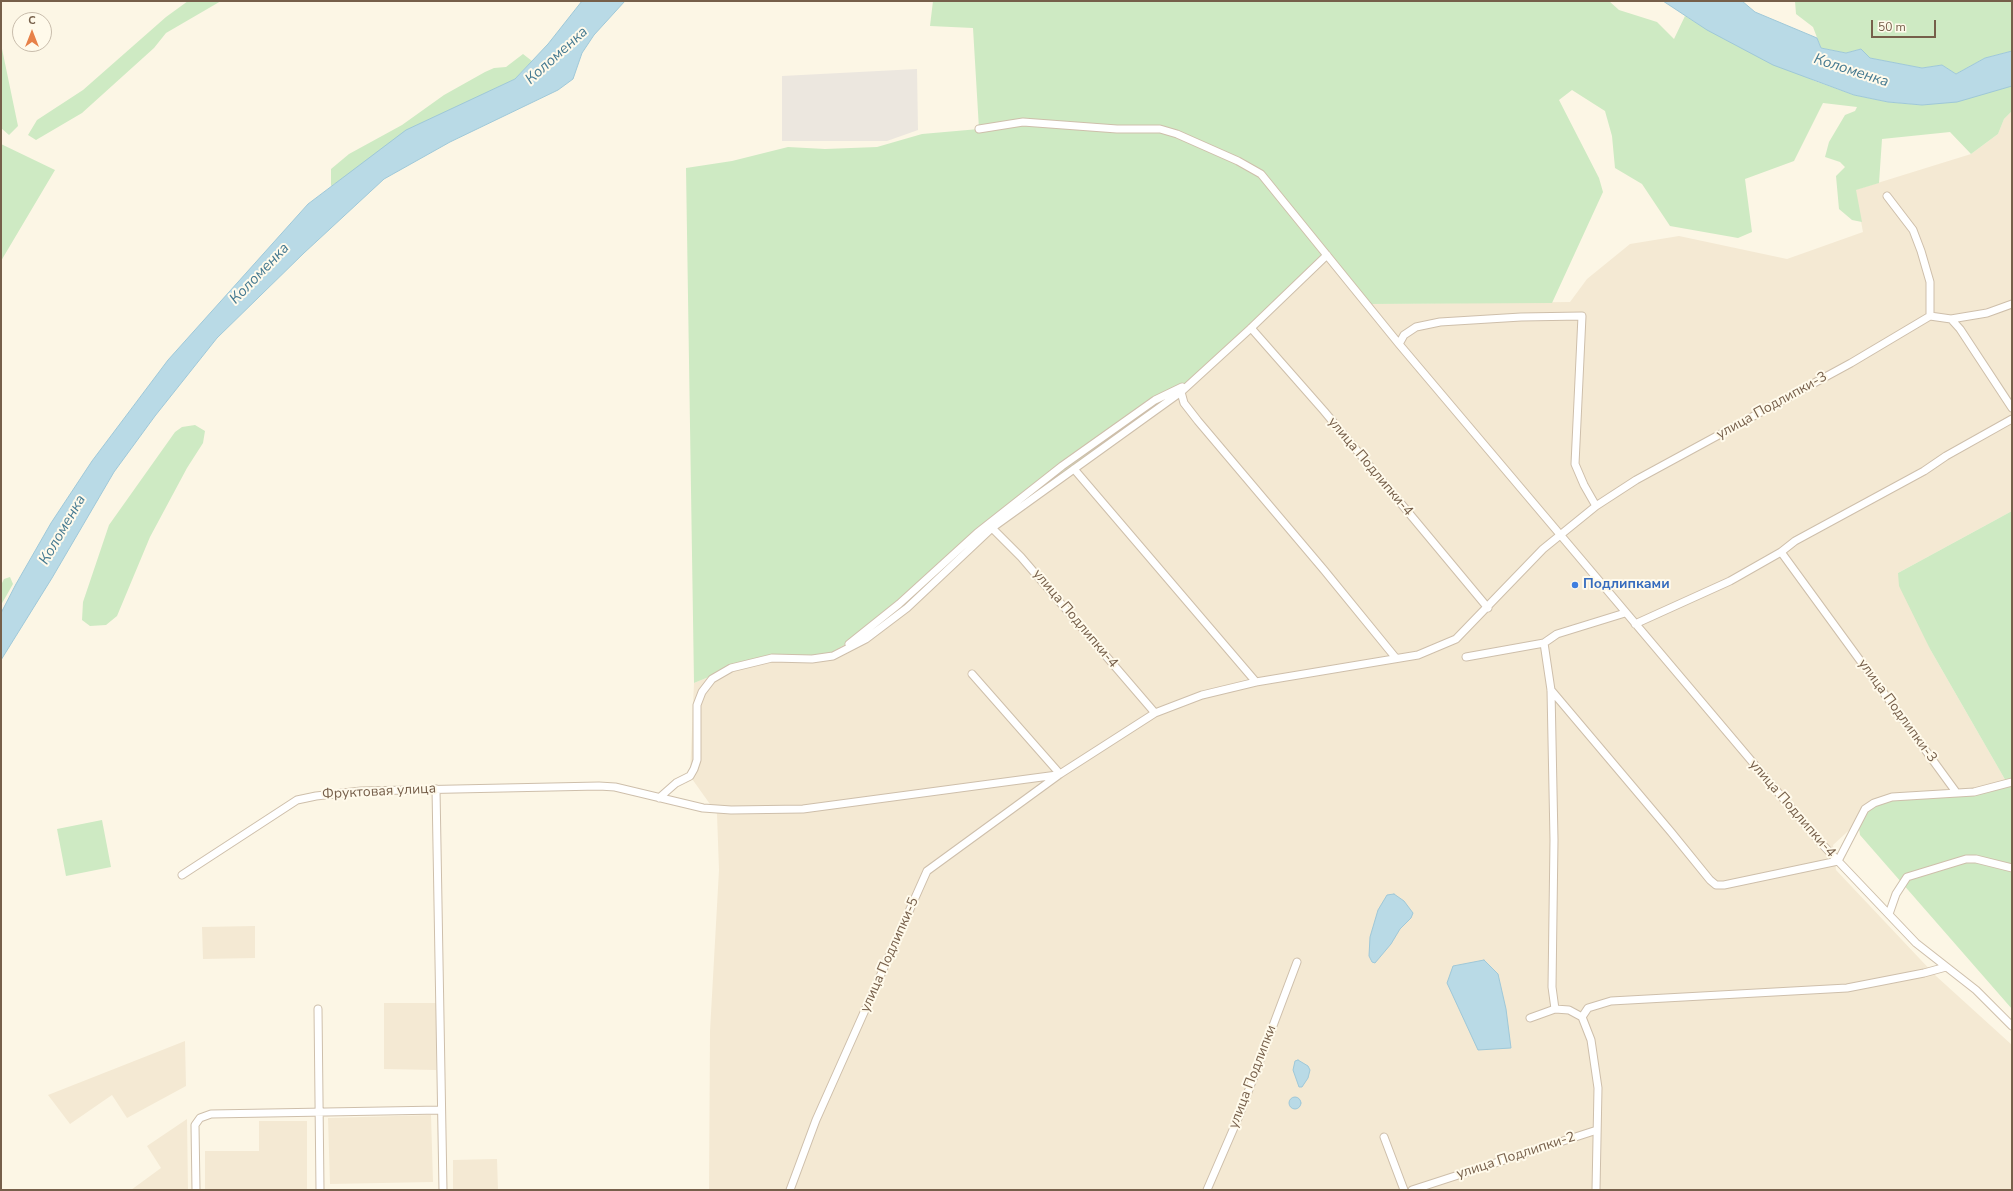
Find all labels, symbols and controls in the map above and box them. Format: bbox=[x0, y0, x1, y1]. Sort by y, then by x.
north arrow bbox=[12, 12, 52, 52]
scale bar bbox=[1873, 12, 1938, 38]
text: С bbox=[28, 13, 36, 28]
text: 50 m bbox=[1878, 19, 1906, 35]
water label: Коломенка bbox=[522, 23, 592, 89]
water label: Коломенка bbox=[1811, 50, 1891, 92]
water label: Коломенка bbox=[227, 240, 293, 308]
street label: улица Подлипки-3 bbox=[1714, 369, 1830, 443]
street label: улица Подлипки-4 bbox=[1324, 414, 1416, 520]
water label: Коломенка bbox=[36, 492, 90, 568]
street label: улица Подлипки-4 bbox=[1029, 566, 1121, 672]
place label: Подлипками bbox=[1583, 577, 1670, 593]
marker: Подлипками bbox=[1570, 580, 1580, 590]
street label: улица Подлипки-3 bbox=[1854, 656, 1940, 766]
street label: улица Подлипки-4 bbox=[1745, 757, 1839, 861]
street label: Фруктовая улица bbox=[322, 781, 436, 803]
street label: улица Подлипки-5 bbox=[857, 895, 923, 1015]
street label: улица Подлипки bbox=[1226, 1023, 1280, 1131]
street label: улица Подлипки-2 bbox=[1455, 1129, 1577, 1183]

